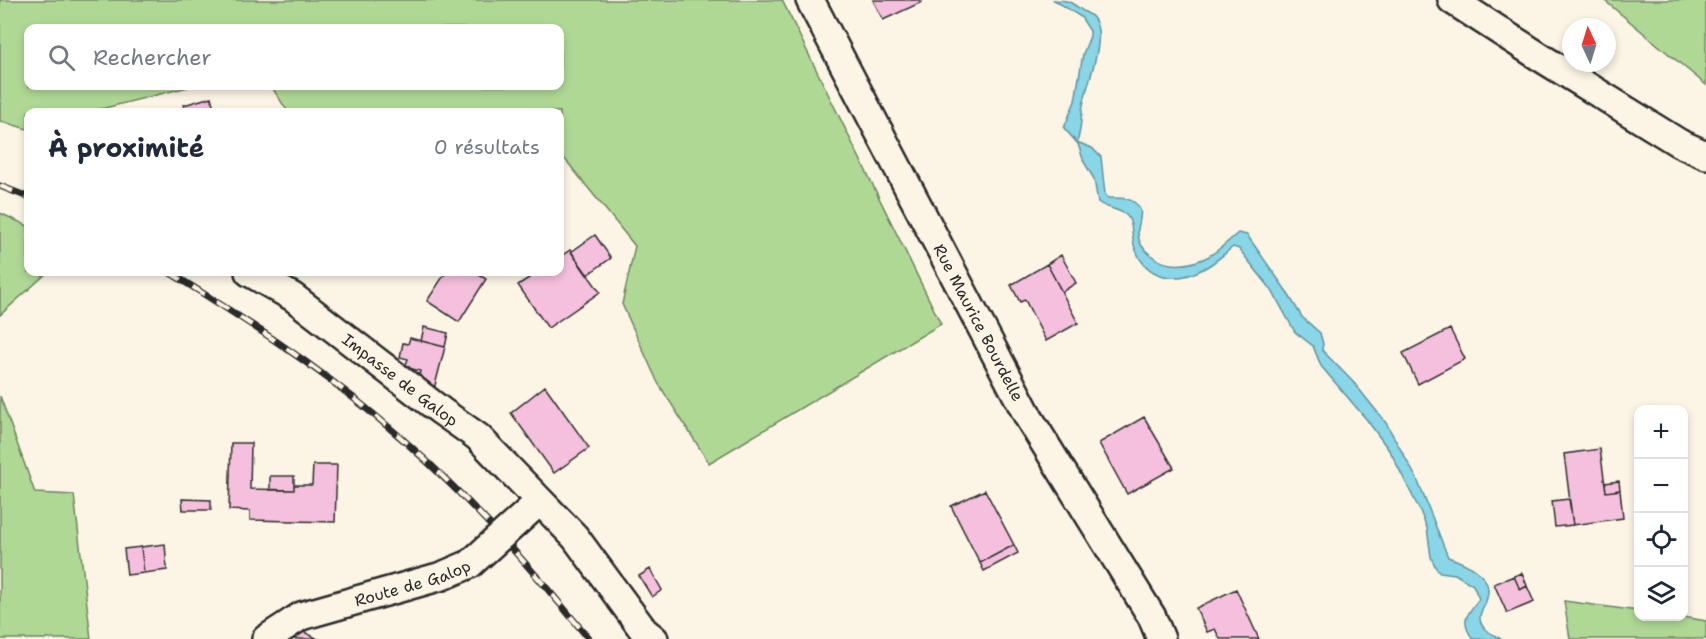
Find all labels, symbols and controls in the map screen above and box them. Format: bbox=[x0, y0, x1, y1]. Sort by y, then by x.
north arrow bbox=[1562, 18, 1616, 72]
search box bbox=[24, 24, 564, 90]
icon: search bbox=[45, 41, 78, 74]
text: Rechercher bbox=[93, 43, 212, 72]
text: À proximité bbox=[48, 130, 204, 165]
text: 0 résultats bbox=[434, 134, 540, 160]
street label: Rue Maurice Bourdelle bbox=[929, 240, 1028, 405]
street label: Impasse de Galop bbox=[338, 329, 462, 431]
map controls bbox=[1634, 405, 1688, 621]
button: + bbox=[1634, 405, 1688, 459]
button: − bbox=[1634, 459, 1688, 513]
button: locate bbox=[1634, 513, 1688, 567]
street label: Route de Galop bbox=[352, 555, 474, 611]
button: layers bbox=[1634, 567, 1688, 621]

